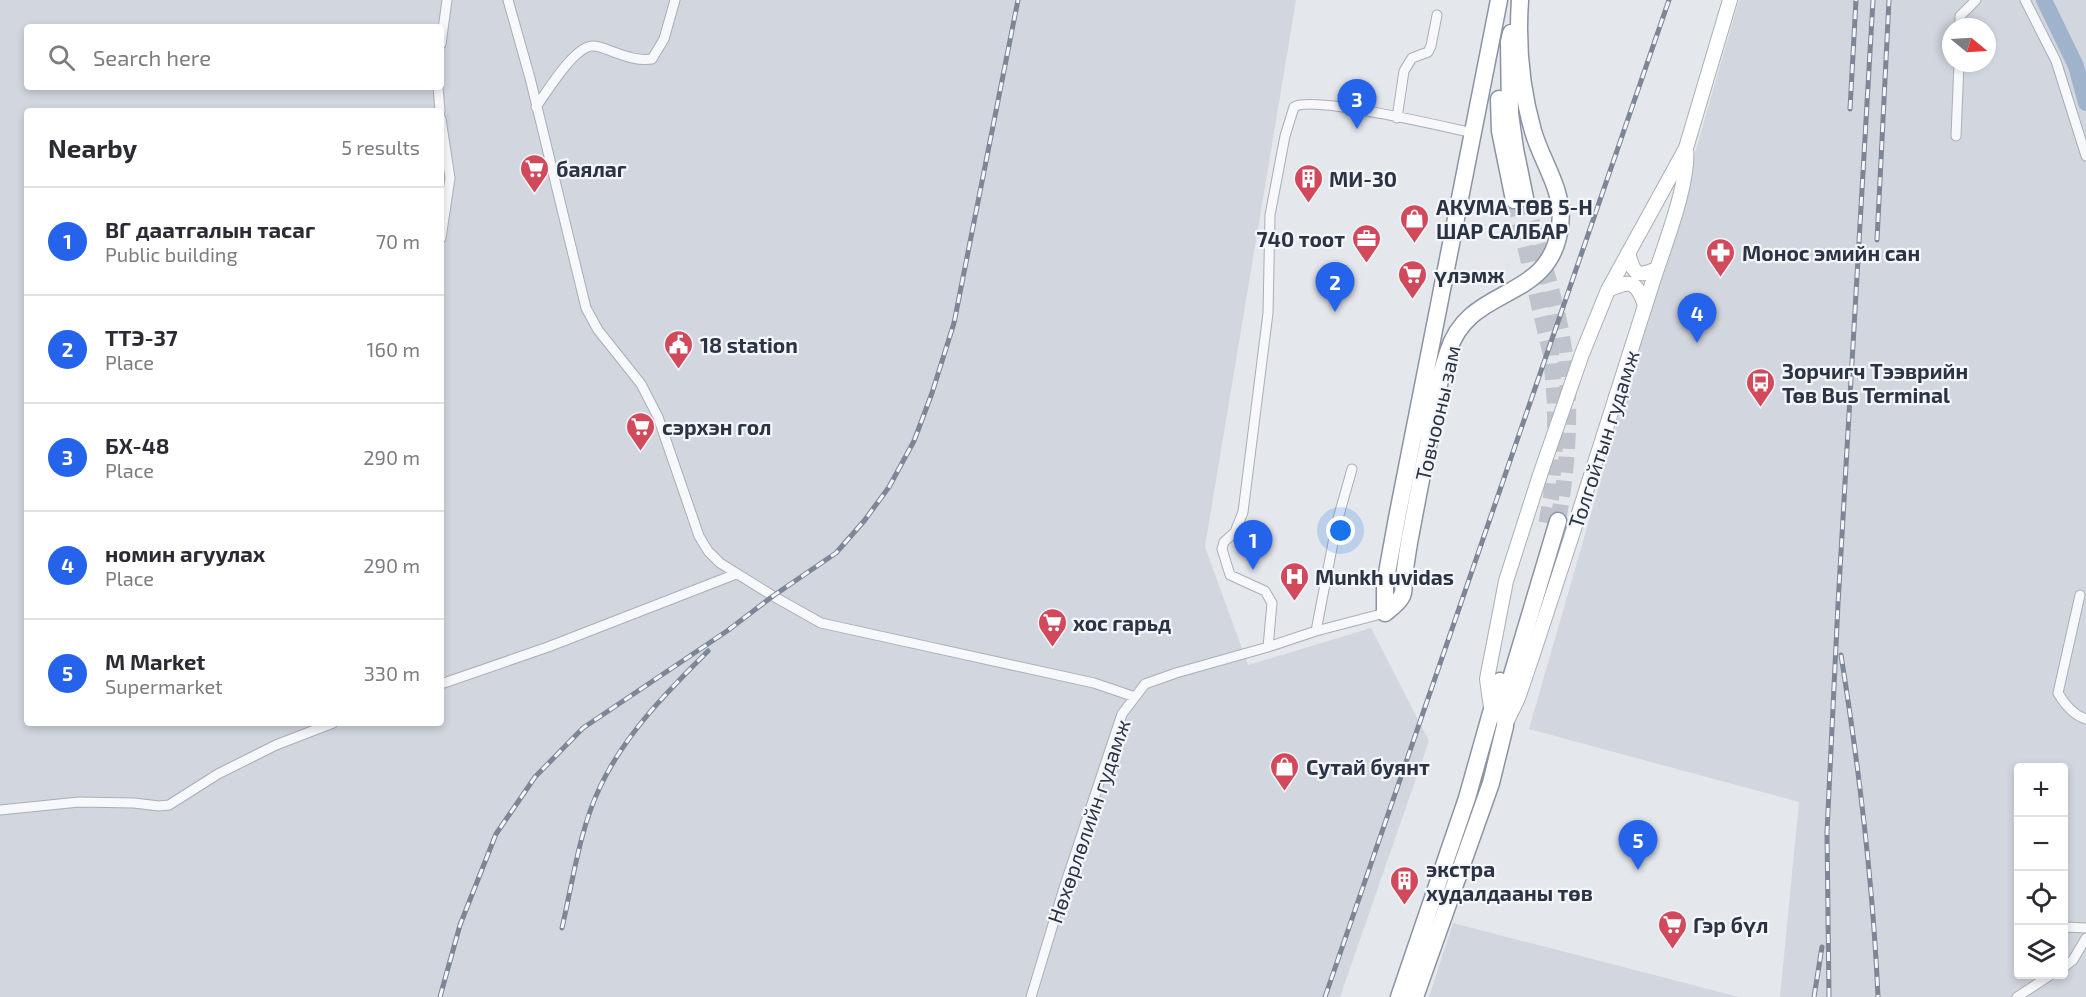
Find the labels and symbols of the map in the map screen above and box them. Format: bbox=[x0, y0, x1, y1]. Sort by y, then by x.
north arrow bbox=[1942, 18, 1996, 72]
pin: 3 bbox=[1338, 80, 1376, 129]
supermarket icon: баялаг bbox=[519, 152, 551, 194]
place label: баялаг bbox=[556, 156, 627, 181]
building icon: МИ-30 bbox=[1292, 162, 1324, 204]
place label: МИ-30 bbox=[1329, 166, 1397, 191]
place label: АКУМА ТӨВ 5-Н ШАР САЛБАР bbox=[1436, 194, 1593, 243]
shop icon: АКУМА ТӨВ 5-Н ШАР САЛБАР bbox=[1399, 202, 1431, 244]
office icon: 740 тоот bbox=[1350, 222, 1382, 264]
place label: 740 тоот bbox=[1257, 226, 1345, 251]
pharmacy icon: Монос эмийн сан bbox=[1705, 236, 1737, 278]
place label: Монос эмийн сан bbox=[1742, 240, 1920, 265]
supermarket icon: үлэмж bbox=[1397, 258, 1429, 300]
pin: 2 bbox=[1316, 262, 1354, 312]
place label: үлэмж bbox=[1434, 262, 1505, 287]
pin: 4 bbox=[1678, 294, 1716, 343]
public building icon: 18 station bbox=[663, 328, 695, 370]
place label: 18 station bbox=[700, 332, 798, 357]
street label: Товчооны зам bbox=[1409, 343, 1465, 483]
street label: Толгойтын гудамж bbox=[1562, 347, 1645, 532]
place label: Зорчигч Тээврийн Төв Bus Terminal bbox=[1782, 358, 1968, 407]
bus stop icon: Зорчигч Тээврийн Төв Bus Terminal bbox=[1745, 366, 1777, 408]
supermarket icon: сэрхэн гол bbox=[625, 410, 657, 452]
place label: сэрхэн гол bbox=[662, 414, 771, 439]
your location bbox=[1326, 516, 1355, 545]
pin: 1 bbox=[1234, 520, 1272, 570]
hospital icon: Munkh uvidas bbox=[1278, 560, 1310, 602]
place label: Munkh uvidas bbox=[1315, 564, 1454, 589]
supermarket icon: хос гарьд bbox=[1036, 606, 1068, 648]
place label: хос гарьд bbox=[1073, 610, 1171, 635]
street label: Нөхөрлөлийн гудамж bbox=[1041, 716, 1136, 927]
shop icon: Сутай буянт bbox=[1269, 750, 1301, 792]
place label: Сутай буянт bbox=[1306, 754, 1430, 779]
pin: 5 bbox=[1618, 820, 1658, 870]
place label: экстра худалдааны төв bbox=[1426, 856, 1593, 905]
building icon: экстра худалдааны төв bbox=[1389, 864, 1421, 906]
supermarket icon: Гэр бүл bbox=[1656, 908, 1688, 950]
place label: Гэр бүл bbox=[1693, 912, 1769, 937]

